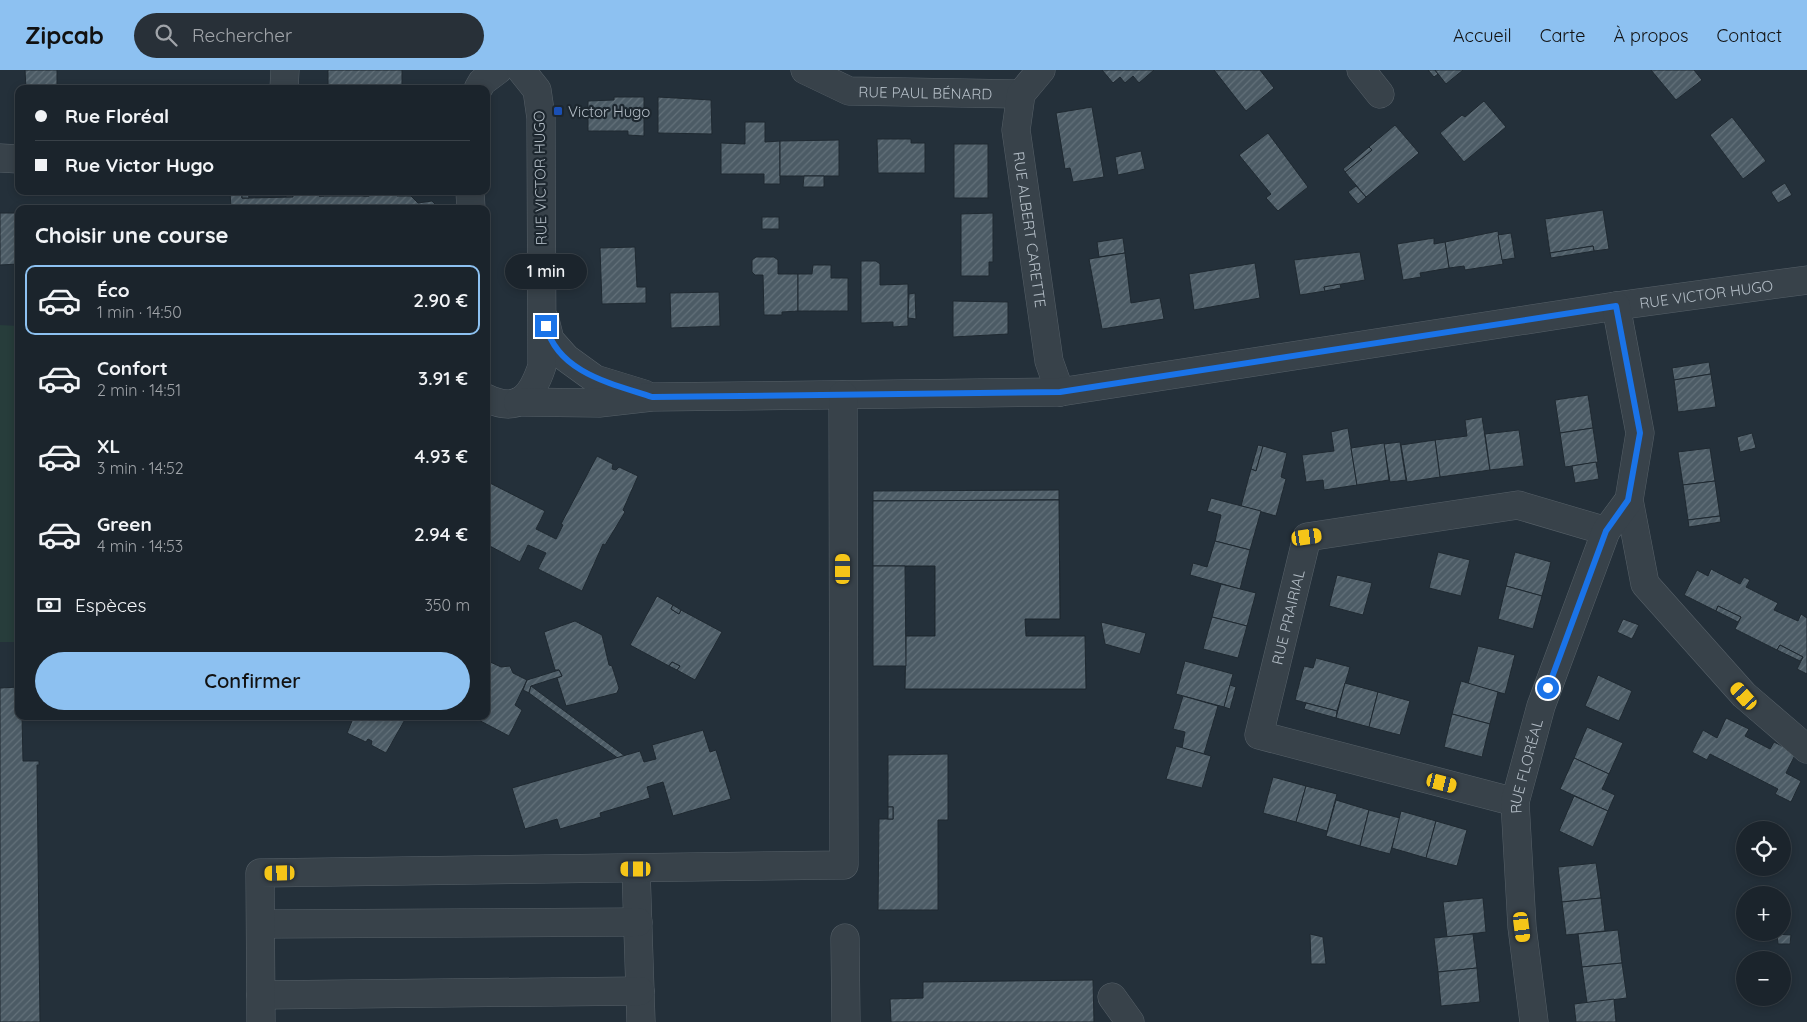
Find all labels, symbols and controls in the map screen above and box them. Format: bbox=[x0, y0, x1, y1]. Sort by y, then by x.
search box bbox=[134, 13, 484, 58]
text: Zipcab bbox=[25, 20, 104, 50]
icon: search bbox=[152, 21, 180, 49]
text: Rechercher bbox=[192, 23, 292, 47]
text: Accueil bbox=[1453, 24, 1512, 47]
text: Carte bbox=[1540, 24, 1585, 47]
text: À propos bbox=[1613, 24, 1689, 47]
text: Contact bbox=[1717, 24, 1782, 47]
street label: RUE PAUL BÉNARD bbox=[858, 82, 993, 103]
place label: Victor Hugo bbox=[568, 102, 650, 121]
text: Rue Floréal bbox=[65, 104, 169, 128]
marker: Victor Hugo bbox=[552, 105, 564, 117]
street label: RUE VICTOR HUGO bbox=[529, 111, 551, 245]
street label: RUE ALBERT CARETTE bbox=[1010, 150, 1051, 309]
text: Rue Victor Hugo bbox=[65, 153, 214, 177]
text: Choisir une course bbox=[35, 221, 229, 249]
callout: 1 min bbox=[505, 254, 587, 288]
text: 1 min bbox=[527, 261, 565, 281]
street label: RUE VICTOR HUGO bbox=[1638, 275, 1774, 312]
icon: car bbox=[37, 278, 82, 323]
text: Éco bbox=[97, 278, 130, 302]
text: 2.90 € bbox=[413, 288, 468, 312]
text: 1 min · 14:50 bbox=[97, 302, 182, 322]
route end bbox=[535, 315, 557, 337]
icon: car bbox=[37, 356, 82, 401]
text: Confort bbox=[97, 356, 168, 380]
text: 3.91 € bbox=[418, 366, 468, 390]
text: 2 min · 14:51 bbox=[97, 380, 181, 400]
icon: car bbox=[37, 434, 82, 479]
text: XL bbox=[97, 434, 120, 458]
text: 4.93 € bbox=[415, 444, 468, 468]
text: 3 min · 14:52 bbox=[97, 458, 184, 478]
icon: car bbox=[37, 512, 82, 557]
text: Green bbox=[97, 512, 152, 536]
text: 2.94 € bbox=[414, 522, 468, 546]
car bbox=[1291, 527, 1322, 547]
text: 4 min · 14:53 bbox=[97, 536, 183, 556]
car bbox=[835, 554, 850, 584]
street label: RUE PRAIRIAL bbox=[1267, 567, 1308, 667]
icon: cash bbox=[35, 591, 63, 619]
text: Espèces bbox=[75, 593, 146, 617]
text: 350 m bbox=[424, 595, 470, 615]
button: Confirmer bbox=[35, 652, 470, 710]
route start bbox=[1537, 677, 1559, 699]
car bbox=[1728, 680, 1759, 712]
street label: RUE FLORÉAL bbox=[1505, 717, 1547, 814]
car bbox=[1425, 772, 1458, 794]
map controls bbox=[1736, 821, 1791, 1006]
button: locate bbox=[1736, 821, 1791, 876]
car bbox=[621, 862, 651, 877]
car bbox=[264, 865, 295, 881]
button: + bbox=[1736, 886, 1791, 941]
car bbox=[1512, 911, 1531, 943]
button: − bbox=[1736, 951, 1791, 1006]

